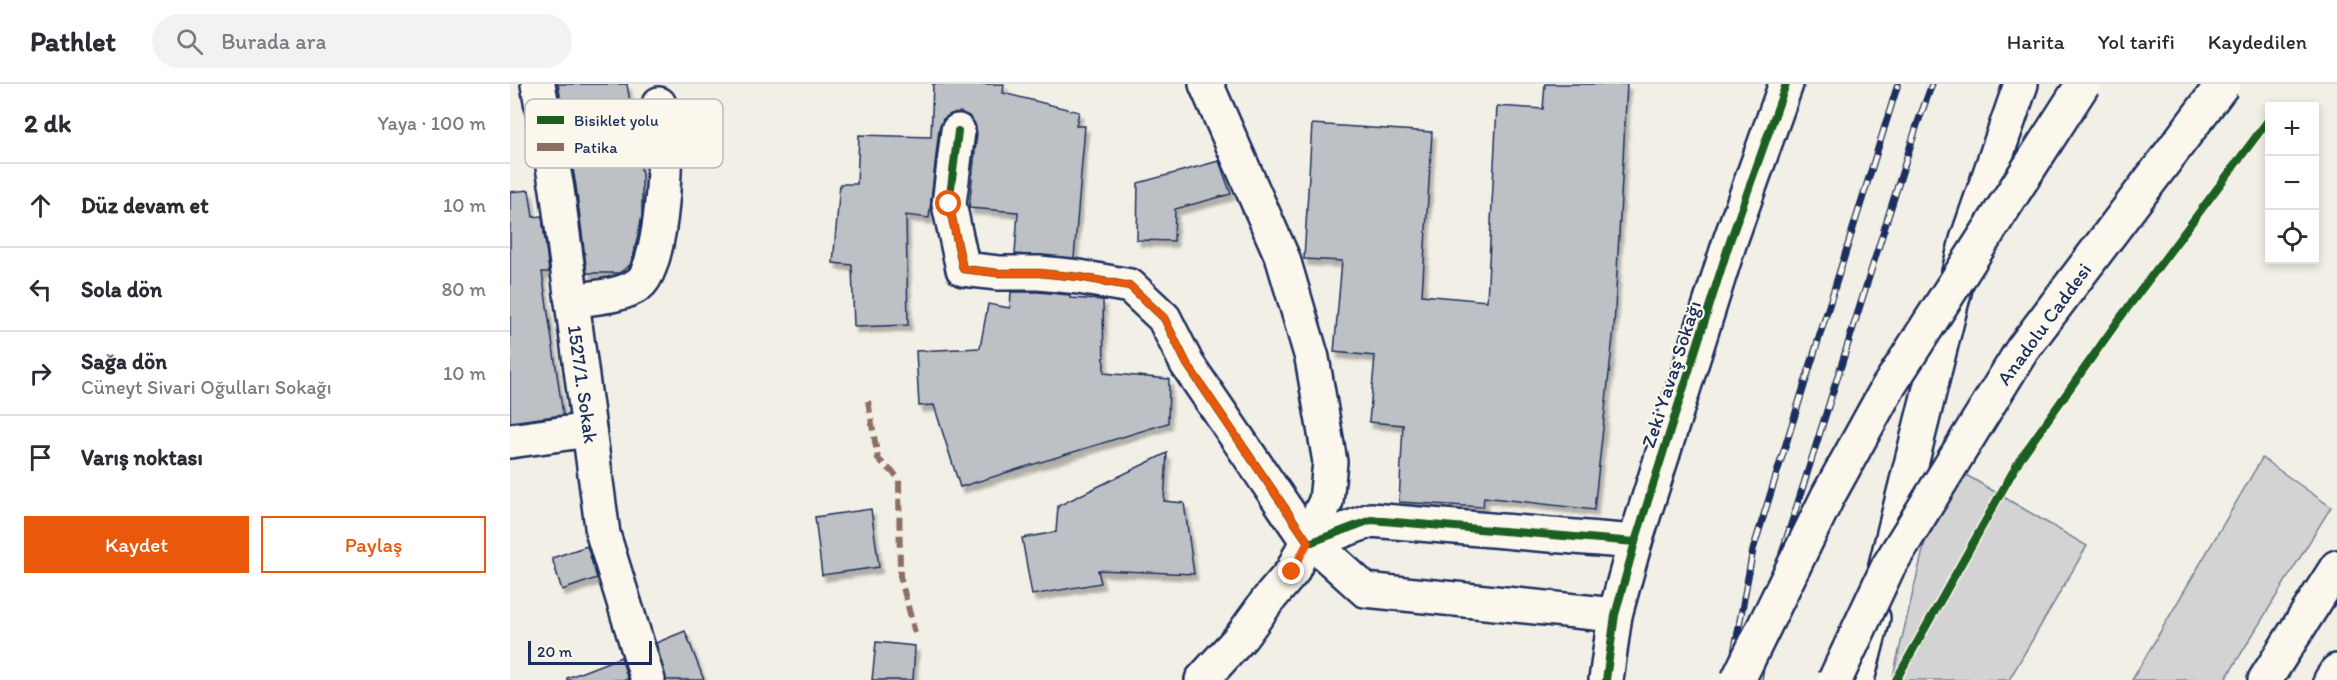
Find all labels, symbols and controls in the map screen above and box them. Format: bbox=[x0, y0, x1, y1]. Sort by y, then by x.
search box bbox=[152, 14, 572, 68]
text: Pathlet bbox=[30, 24, 116, 58]
icon: search bbox=[173, 25, 206, 58]
text: Burada ara bbox=[221, 28, 326, 55]
text: Harita bbox=[2007, 29, 2065, 54]
text: Yol tarifi bbox=[2098, 29, 2175, 54]
text: Kaydedilen bbox=[2208, 29, 2307, 54]
legend bbox=[525, 99, 723, 168]
map controls bbox=[2265, 102, 2319, 264]
button: + bbox=[2265, 102, 2319, 156]
text: 2 dk bbox=[24, 107, 71, 139]
text: Yaya · 100 m bbox=[377, 111, 486, 135]
text: Bisiklet yolu bbox=[574, 111, 659, 130]
text: Patika bbox=[574, 138, 618, 157]
button: − bbox=[2265, 156, 2319, 210]
icon: ahead bbox=[24, 189, 57, 222]
route start bbox=[935, 190, 961, 216]
text: Düz devam et bbox=[81, 192, 208, 219]
text: 10 m bbox=[443, 193, 486, 217]
button: locate bbox=[2265, 210, 2319, 264]
street label: Anadolu Caddesi bbox=[1992, 258, 2096, 390]
icon: left bbox=[24, 273, 57, 306]
text: Sola dön bbox=[81, 276, 162, 303]
text: 80 m bbox=[441, 277, 486, 301]
street label: Zeki Yavaş Sokağı bbox=[1636, 297, 1706, 451]
street label: 1527/1. Sokak bbox=[563, 323, 603, 445]
text: Sağa dön bbox=[81, 348, 167, 375]
icon: right bbox=[24, 357, 57, 390]
text: 10 m bbox=[443, 361, 486, 385]
text: Cüneyt Sivari Oğulları Sokağı bbox=[81, 375, 332, 399]
icon: arrive bbox=[24, 441, 57, 474]
text: Varış noktası bbox=[81, 444, 203, 471]
button: Kaydet bbox=[24, 516, 249, 573]
button: Paylaş bbox=[261, 516, 486, 573]
route end bbox=[1278, 558, 1304, 584]
scale bar bbox=[528, 638, 652, 666]
text: 20 m bbox=[537, 642, 572, 661]

